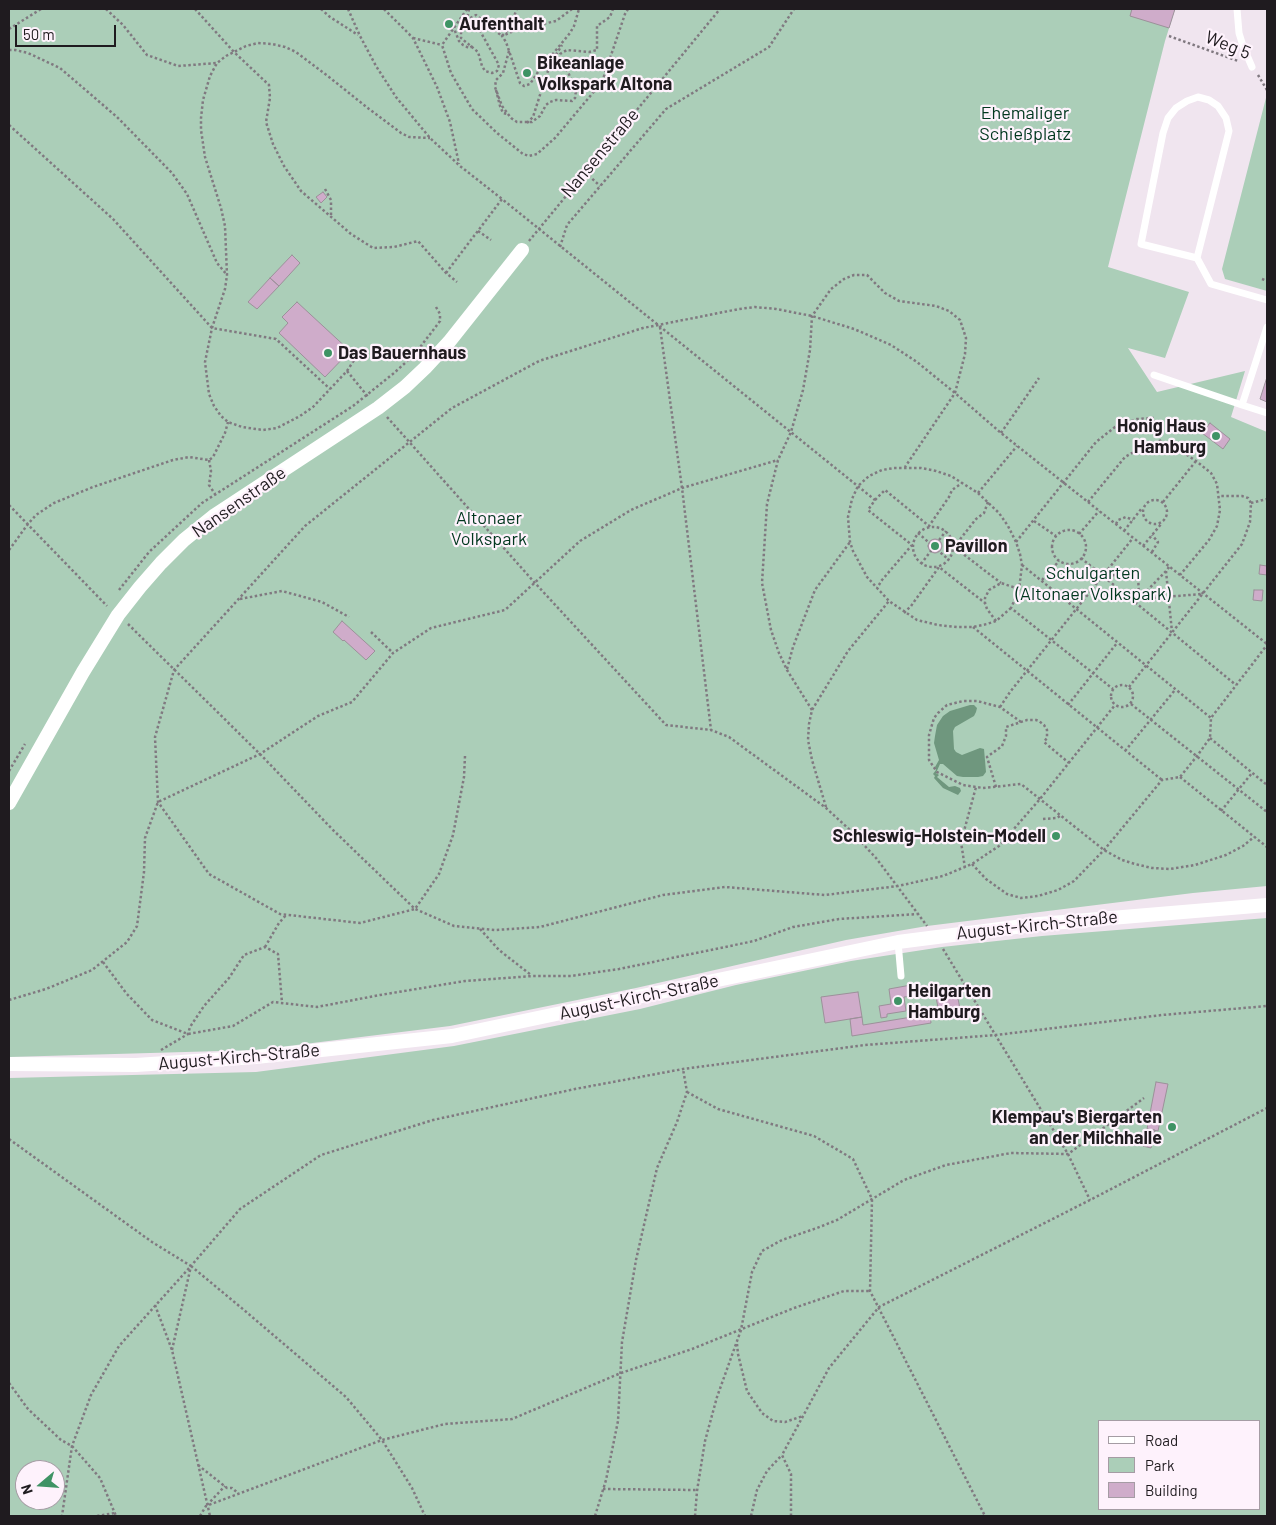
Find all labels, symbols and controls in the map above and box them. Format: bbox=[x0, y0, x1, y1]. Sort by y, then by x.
place label: Aufenthalt bbox=[459, 13, 544, 35]
scale bar bbox=[18, 15, 119, 47]
marker: Aufenthalt bbox=[443, 18, 455, 30]
text: 50 m bbox=[23, 25, 55, 43]
street label: Weg 5 bbox=[1202, 26, 1254, 64]
place label: Bikeanlage Volkspark Altona bbox=[537, 52, 672, 94]
marker: Bikeanlage Volkspark Altona bbox=[521, 67, 533, 79]
park label: Ehemaliger Schießplatz bbox=[979, 102, 1071, 144]
street label: Nansenstraße bbox=[557, 104, 643, 202]
place label: Das Bauernhaus bbox=[338, 342, 466, 364]
marker: Das Bauernhaus bbox=[322, 347, 334, 359]
place label: Honig Haus Hamburg bbox=[1117, 415, 1206, 458]
marker: Honig Haus Hamburg bbox=[1210, 430, 1222, 442]
street label: Nansenstraße bbox=[188, 462, 290, 542]
park label: Altonaer Volkspark bbox=[451, 507, 527, 550]
place label: Pavillon bbox=[945, 535, 1007, 557]
marker: Pavillon bbox=[929, 540, 941, 552]
park label: Schulgarten (Altonaer Volkspark) bbox=[1015, 562, 1171, 604]
place label: Schleswig-Holstein-Modell bbox=[833, 825, 1046, 847]
marker: Schleswig-Holstein-Modell bbox=[1050, 830, 1062, 842]
street label: August-Kirch-Straße bbox=[955, 906, 1119, 944]
street label: August-Kirch-Straße bbox=[557, 970, 721, 1024]
place label: Heilgarten Hamburg bbox=[908, 980, 991, 1022]
marker: Heilgarten Hamburg bbox=[892, 995, 904, 1007]
street label: August-Kirch-Straße bbox=[157, 1039, 321, 1075]
place label: Klempau's Biergarten an der Milchhalle bbox=[992, 1106, 1162, 1148]
marker: Klempau's Biergarten an der Milchhalle bbox=[1166, 1121, 1178, 1133]
legend bbox=[1098, 1420, 1261, 1510]
text: Road bbox=[1145, 1431, 1178, 1449]
text: Park bbox=[1145, 1456, 1174, 1474]
north arrow bbox=[15, 1460, 65, 1510]
text: Building bbox=[1145, 1481, 1198, 1499]
text: N bbox=[17, 1482, 36, 1497]

